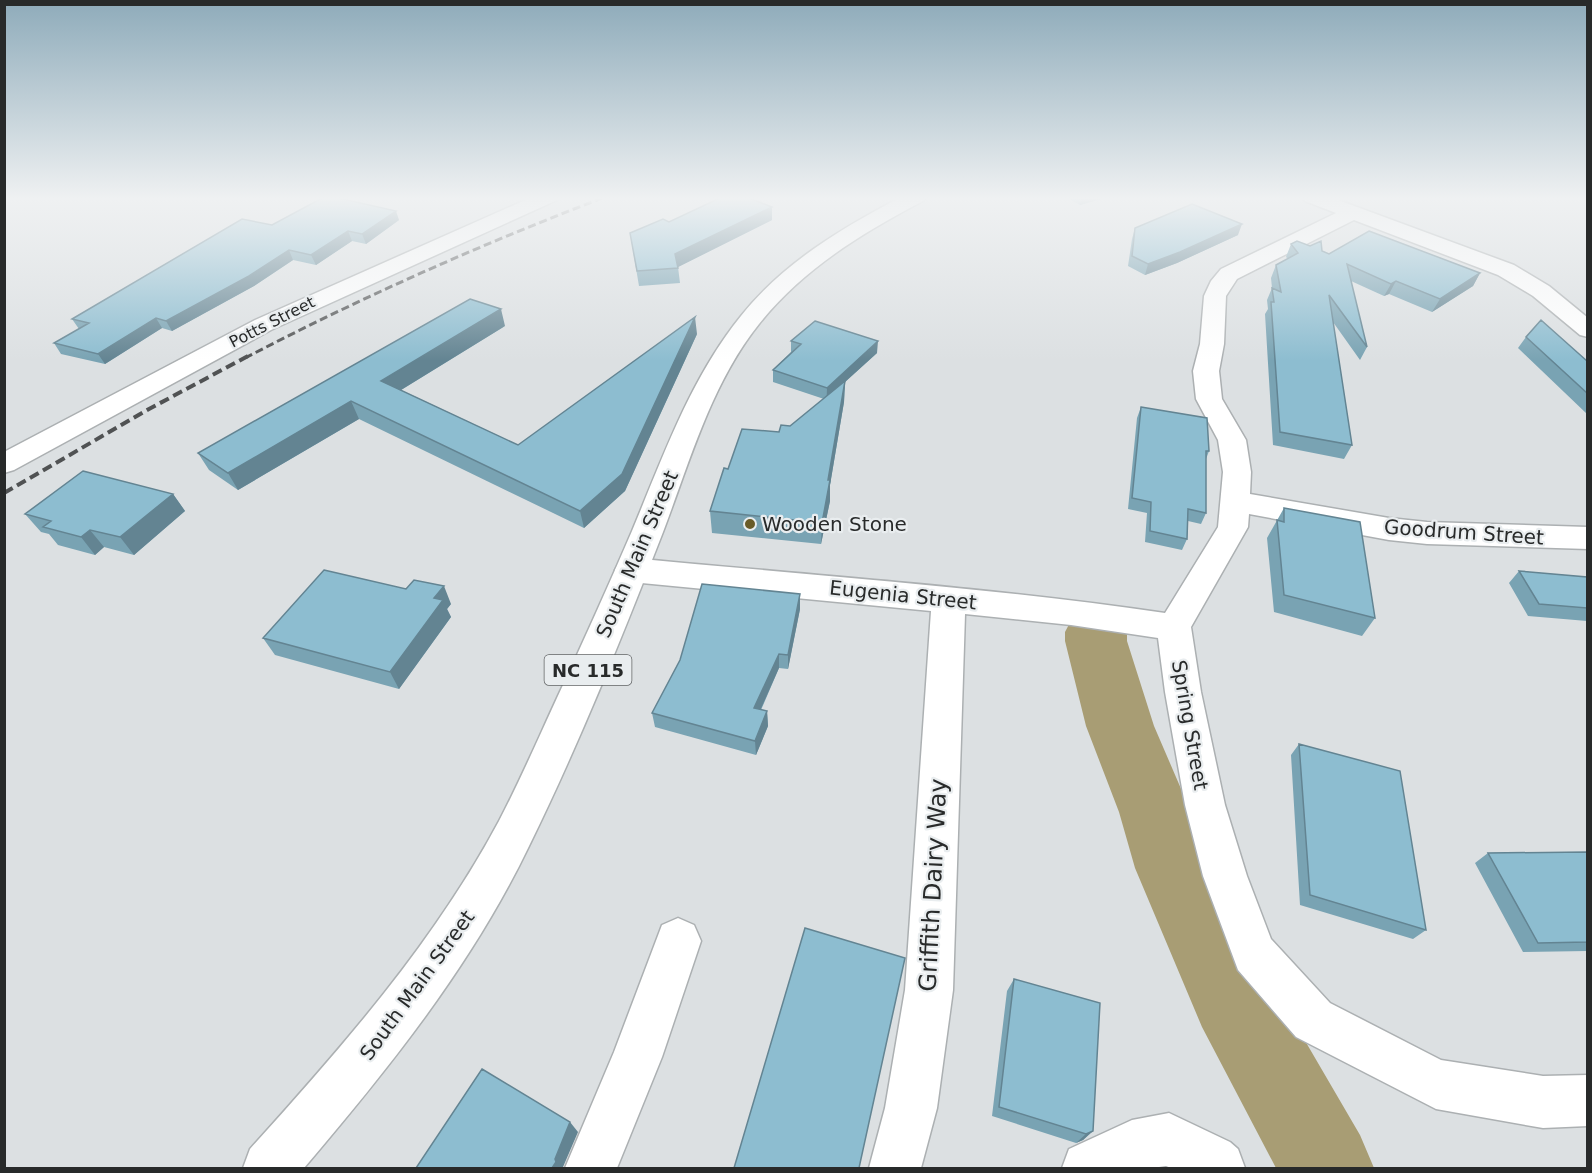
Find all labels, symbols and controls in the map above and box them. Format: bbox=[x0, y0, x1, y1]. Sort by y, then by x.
street label: Potts Street bbox=[226, 292, 318, 352]
street label: South Main Street bbox=[591, 467, 683, 641]
place label: Wooden Stone bbox=[762, 512, 907, 536]
street label: Goodrum Street bbox=[1383, 514, 1545, 550]
marker: Wooden Stone bbox=[743, 517, 757, 531]
street label: Eugenia Street bbox=[828, 575, 978, 615]
road number: NC 115 bbox=[544, 655, 632, 685]
street label: Spring Street bbox=[1167, 658, 1213, 792]
street label: Griffith Dairy Way bbox=[913, 778, 953, 992]
street label: South Main Street bbox=[355, 905, 480, 1065]

